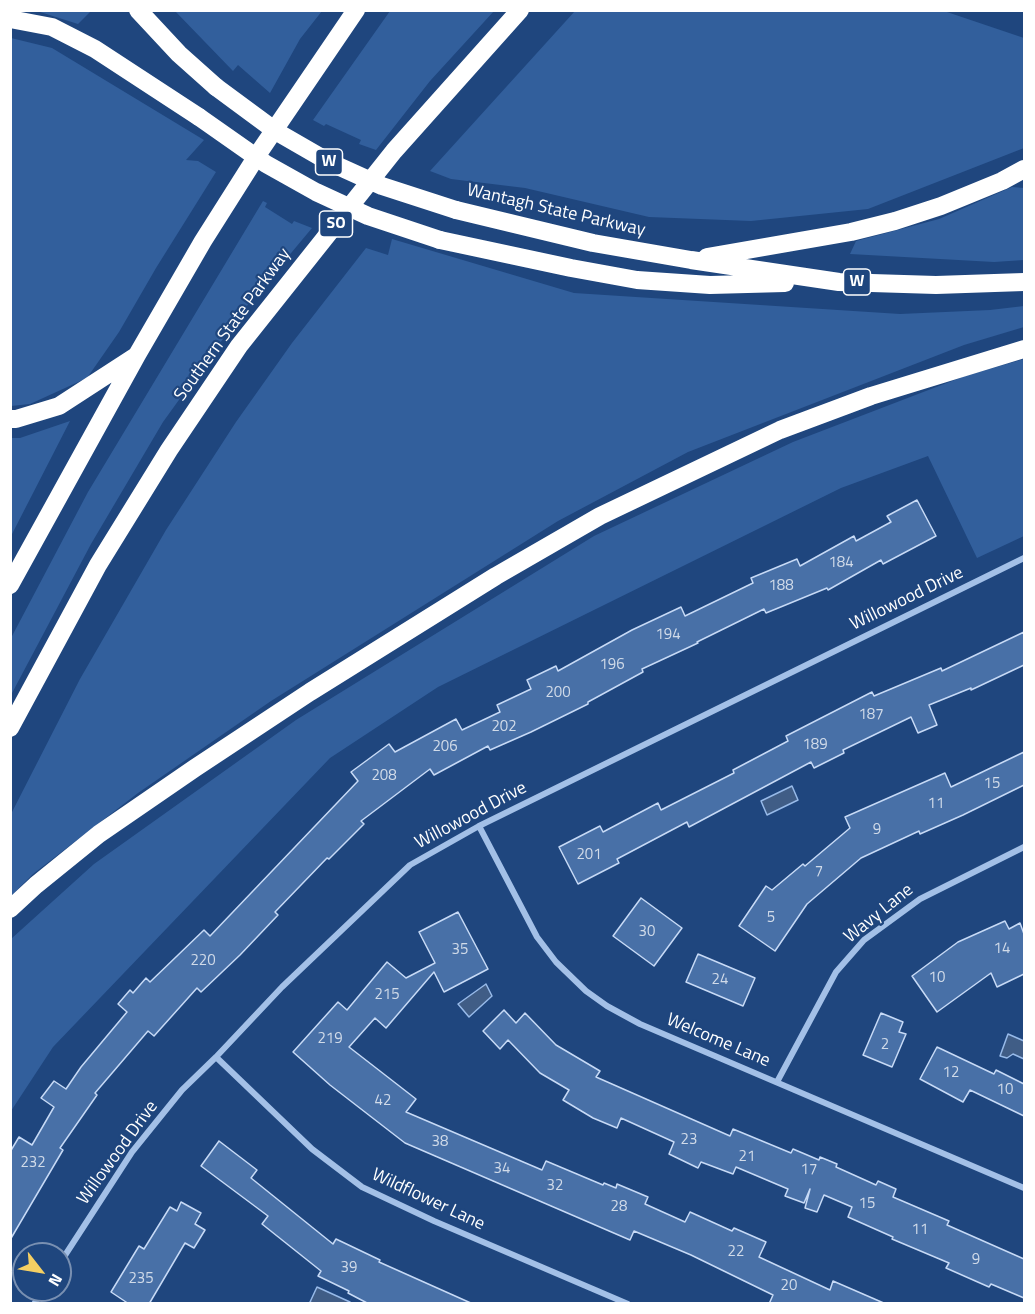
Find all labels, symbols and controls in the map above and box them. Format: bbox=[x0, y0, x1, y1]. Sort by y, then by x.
road number: W bbox=[316, 149, 342, 175]
street label: Wantagh State Parkway bbox=[465, 180, 647, 242]
road number: SO bbox=[320, 211, 352, 237]
street label: Southern State Parkway bbox=[170, 244, 296, 406]
road number: W bbox=[844, 269, 870, 295]
house number: 184 bbox=[828, 554, 854, 572]
street label: Willowood Drive bbox=[847, 562, 967, 636]
house number: 188 bbox=[768, 577, 794, 595]
house number: 194 bbox=[655, 626, 681, 644]
house number: 196 bbox=[599, 656, 625, 674]
house number: 200 bbox=[545, 684, 571, 702]
house number: 187 bbox=[858, 706, 884, 724]
house number: 202 bbox=[491, 718, 517, 736]
house number: 189 bbox=[802, 736, 828, 754]
house number: 206 bbox=[432, 738, 458, 756]
house number: 208 bbox=[371, 767, 397, 785]
house number: 15 bbox=[984, 775, 1000, 793]
street label: Willowood Drive bbox=[412, 778, 530, 854]
house number: 11 bbox=[928, 795, 944, 813]
house number: 9 bbox=[873, 821, 881, 839]
house number: 201 bbox=[576, 846, 602, 864]
house number: 7 bbox=[815, 863, 823, 881]
street label: Wavy Lane bbox=[840, 880, 918, 948]
house number: 5 bbox=[767, 909, 775, 927]
house number: 30 bbox=[639, 923, 655, 941]
house number: 14 bbox=[994, 940, 1010, 958]
house number: 35 bbox=[452, 941, 468, 959]
house number: 220 bbox=[190, 952, 216, 970]
house number: 10 bbox=[929, 969, 945, 987]
house number: 24 bbox=[712, 971, 728, 989]
house number: 215 bbox=[374, 986, 400, 1004]
street label: Welcome Lane bbox=[663, 1009, 773, 1073]
house number: 219 bbox=[317, 1030, 343, 1048]
house number: 2 bbox=[881, 1036, 889, 1054]
house number: 12 bbox=[943, 1064, 959, 1082]
house number: 10 bbox=[997, 1081, 1013, 1099]
house number: 42 bbox=[375, 1092, 391, 1110]
street label: Willowood Drive bbox=[73, 1097, 163, 1209]
house number: 23 bbox=[681, 1131, 697, 1149]
house number: 38 bbox=[432, 1133, 448, 1151]
house number: 21 bbox=[739, 1148, 755, 1166]
house number: 232 bbox=[20, 1154, 46, 1172]
house number: 34 bbox=[494, 1160, 510, 1178]
house number: 17 bbox=[801, 1161, 817, 1179]
street label: Wildflower Lane bbox=[368, 1164, 488, 1236]
house number: 32 bbox=[547, 1177, 563, 1195]
house number: 15 bbox=[859, 1195, 875, 1213]
house number: 28 bbox=[611, 1198, 627, 1216]
house number: 11 bbox=[912, 1221, 928, 1239]
north arrow bbox=[12, 1242, 72, 1302]
house number: 22 bbox=[728, 1243, 744, 1261]
house number: 9 bbox=[972, 1251, 980, 1269]
house number: 39 bbox=[341, 1259, 357, 1277]
text: N bbox=[43, 1269, 69, 1291]
house number: 235 bbox=[128, 1270, 154, 1288]
house number: 20 bbox=[781, 1277, 797, 1295]

